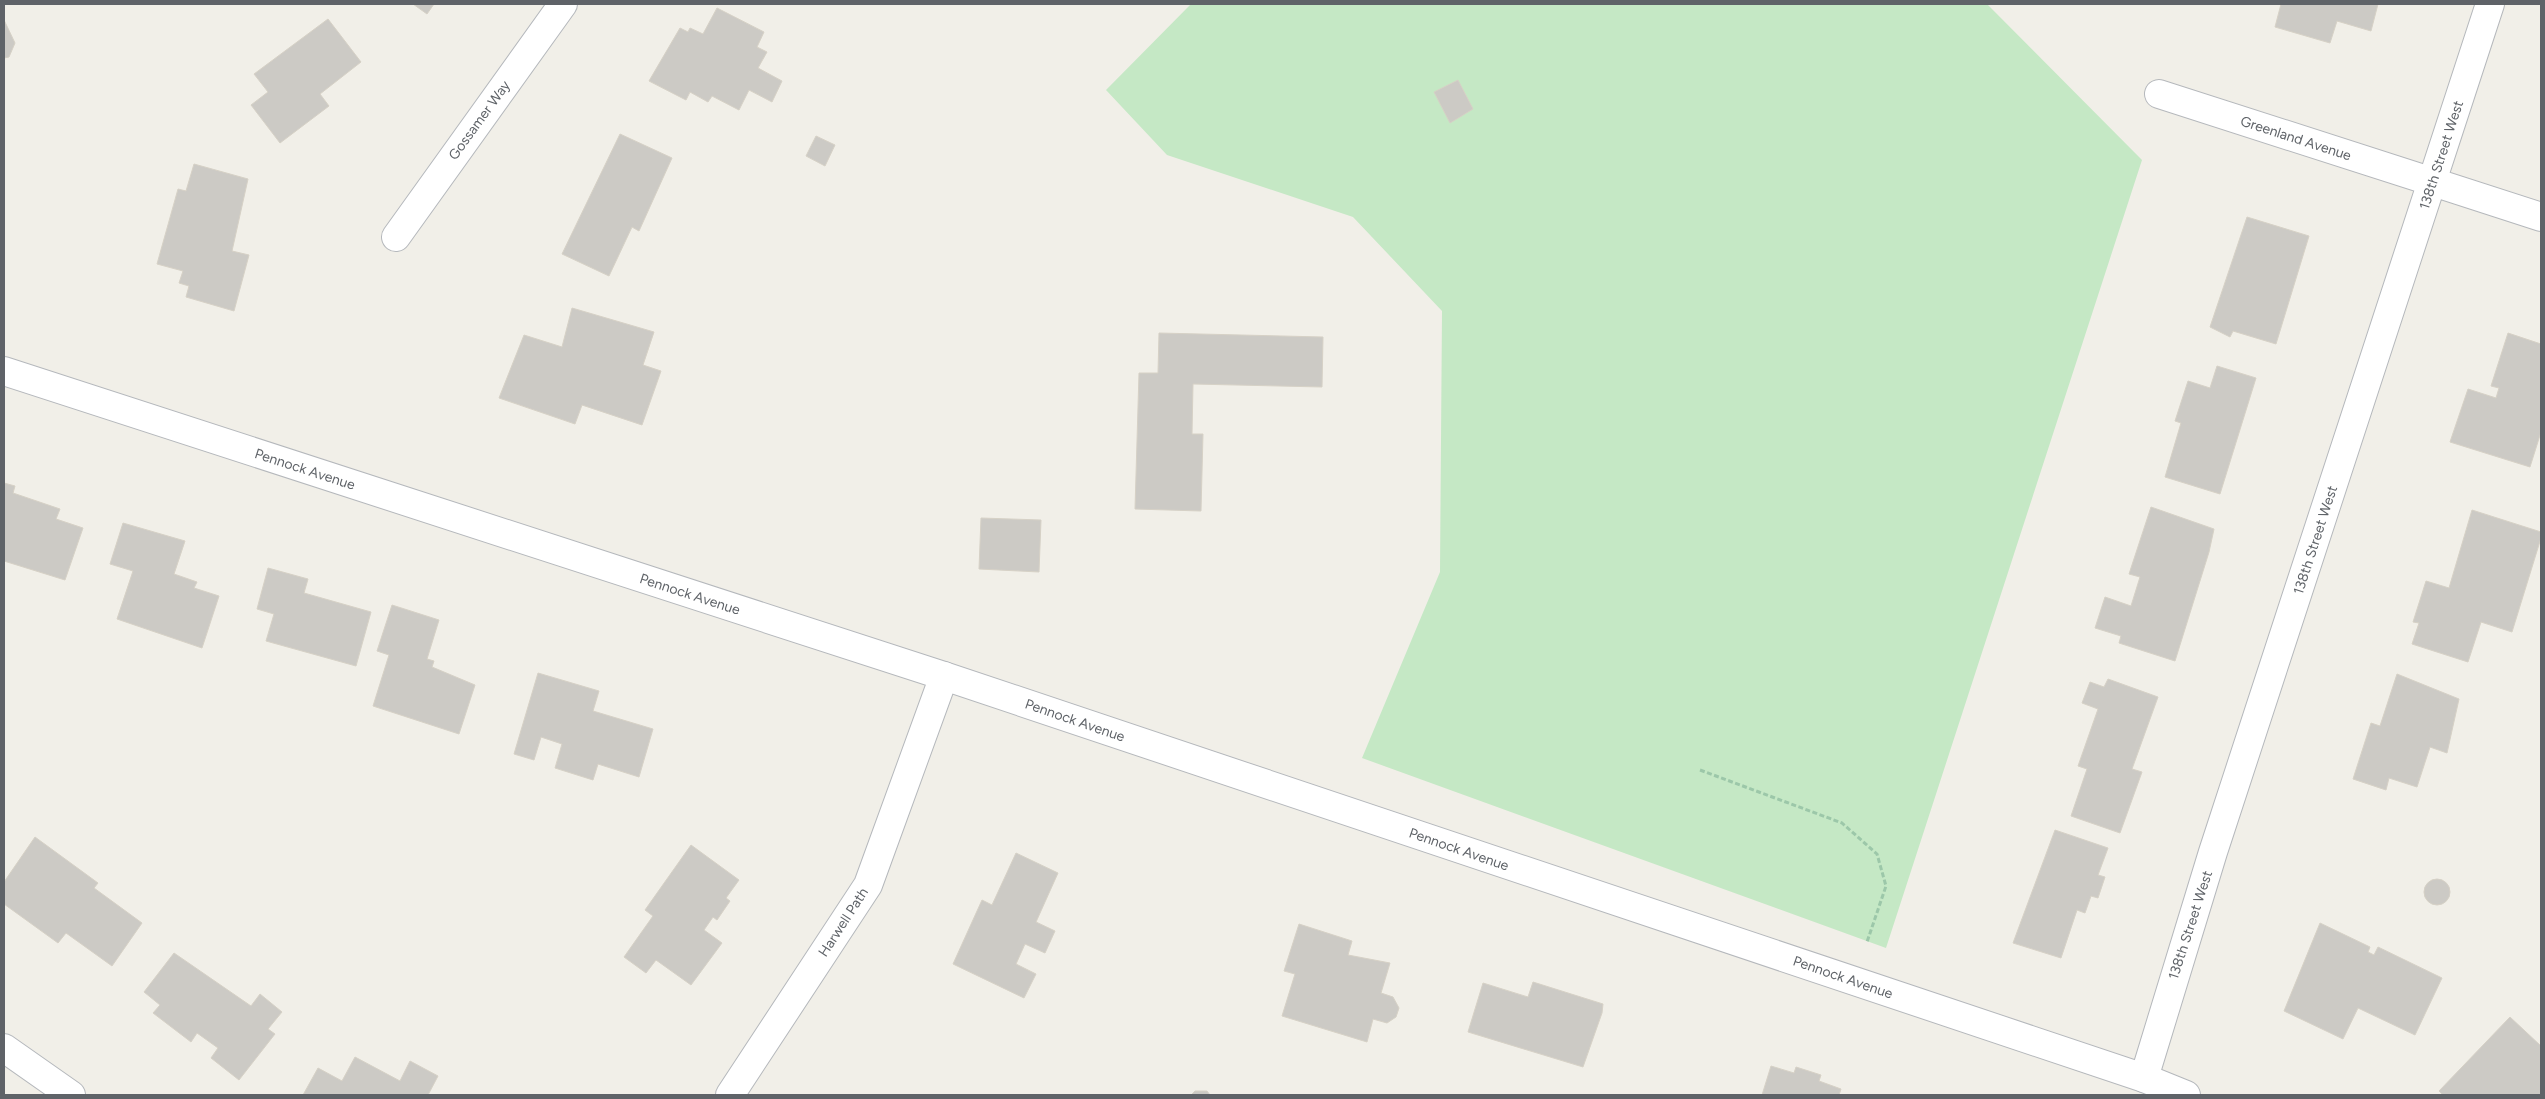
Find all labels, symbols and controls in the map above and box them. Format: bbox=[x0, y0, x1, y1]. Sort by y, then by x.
street label: Gossamer Way bbox=[445, 77, 514, 163]
street label: 138th Street West bbox=[2416, 99, 2467, 212]
street label: Greenland Avenue bbox=[2238, 113, 2354, 165]
street label: Pennock Avenue bbox=[253, 445, 358, 494]
street label: 138th Street West bbox=[2290, 484, 2341, 597]
street label: Pennock Avenue bbox=[638, 570, 743, 619]
street label: Pennock Avenue bbox=[1023, 695, 1127, 746]
street label: Pennock Avenue bbox=[1407, 824, 1511, 875]
street label: 138th Street West bbox=[2165, 869, 2216, 982]
street label: Harwell Path bbox=[815, 884, 872, 960]
street label: Pennock Avenue bbox=[1791, 952, 1895, 1003]

